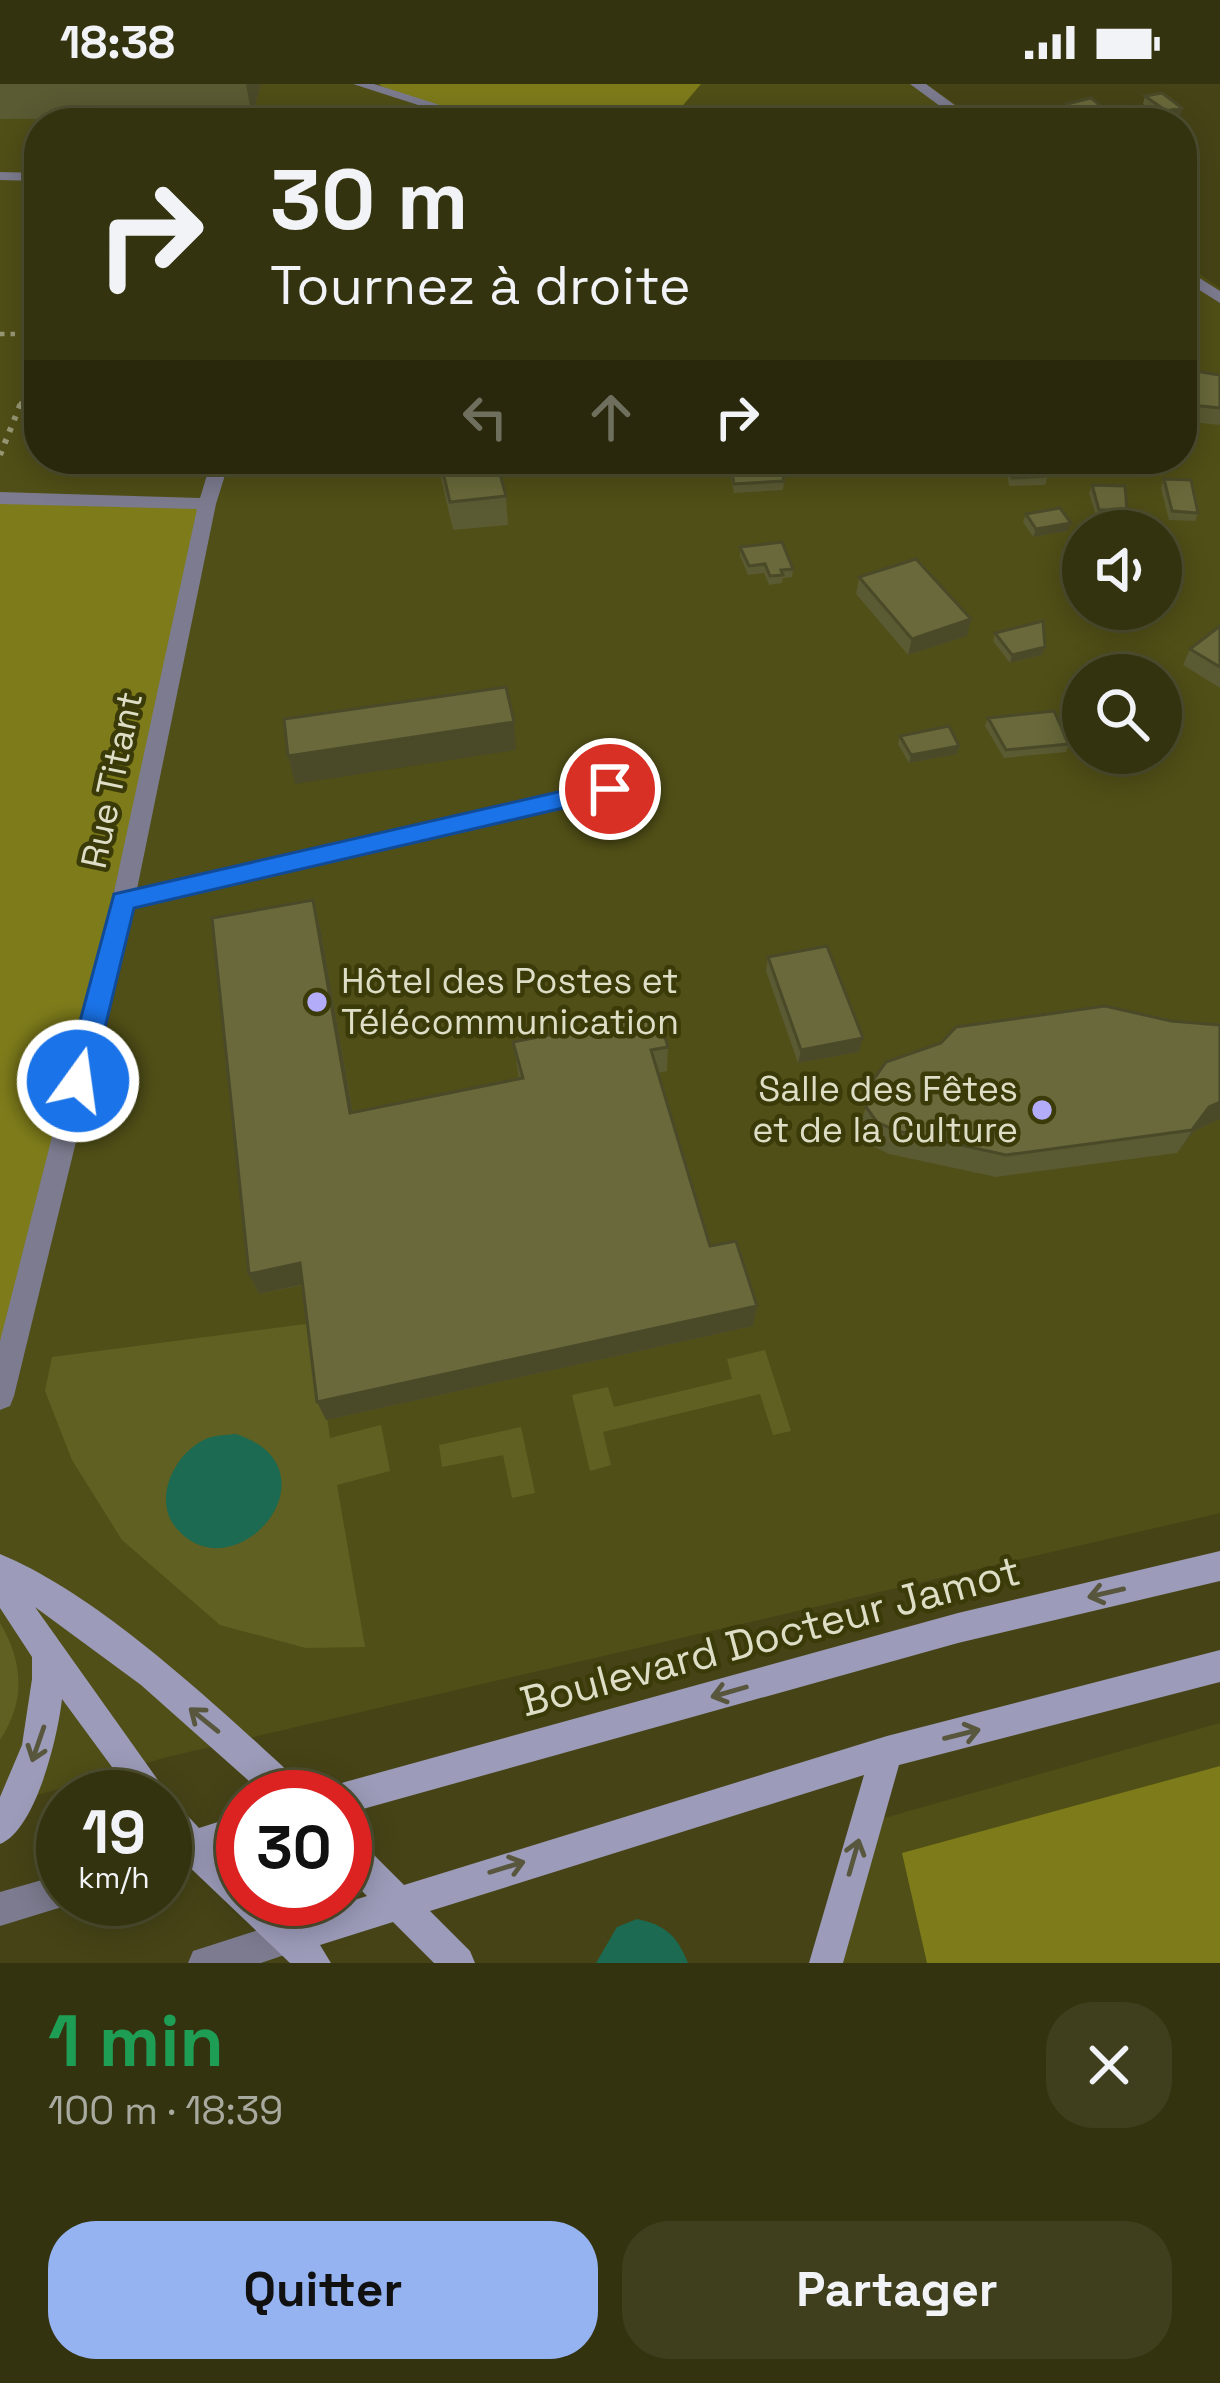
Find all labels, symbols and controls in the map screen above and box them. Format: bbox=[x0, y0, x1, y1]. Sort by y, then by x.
text: 18:38 bbox=[60, 14, 175, 71]
text: 30 m bbox=[270, 146, 469, 254]
icon: right bbox=[72, 156, 228, 312]
text: Tournez à droite bbox=[270, 251, 691, 320]
icon: left bbox=[452, 384, 518, 450]
icon: ahead bbox=[578, 384, 644, 450]
icon: right bbox=[704, 384, 770, 450]
map controls bbox=[1062, 510, 1182, 774]
button: sound bbox=[1062, 510, 1182, 630]
button: search bbox=[1062, 654, 1182, 774]
street label: Rue Titant bbox=[71, 688, 153, 872]
pin bbox=[559, 738, 661, 840]
icon: arrive bbox=[577, 756, 643, 822]
place label: Hôtel des Postes et Télécommunication bbox=[341, 958, 679, 1045]
marker: Hôtel des Postes et Télécommunication bbox=[304, 989, 330, 1015]
position arrow bbox=[15, 1018, 141, 1144]
place label: Salle des Fêtes et de la Culture bbox=[752, 1066, 1018, 1153]
marker: Salle des Fêtes et de la Culture bbox=[1029, 1097, 1055, 1123]
street label: Boulevard Docteur Jamot bbox=[514, 1544, 1026, 1728]
one-way arrow bbox=[1088, 1583, 1126, 1605]
one-way arrow bbox=[711, 1682, 749, 1704]
one-way arrow bbox=[188, 1707, 220, 1734]
one-way arrow bbox=[942, 1722, 980, 1744]
one-way arrow bbox=[26, 1725, 47, 1762]
speed limit sign: 30 bbox=[216, 1770, 372, 1926]
text: 19 bbox=[82, 1794, 146, 1871]
one-way arrow bbox=[844, 1839, 866, 1877]
one-way arrow bbox=[487, 1855, 525, 1877]
text: km/h bbox=[78, 1858, 150, 1897]
text: 1 min bbox=[48, 1995, 224, 2087]
button: close bbox=[1046, 2002, 1172, 2128]
text: 100 m · 18:39 bbox=[48, 2086, 283, 2135]
button: Quitter bbox=[48, 2221, 598, 2359]
button: Partager bbox=[622, 2221, 1172, 2359]

